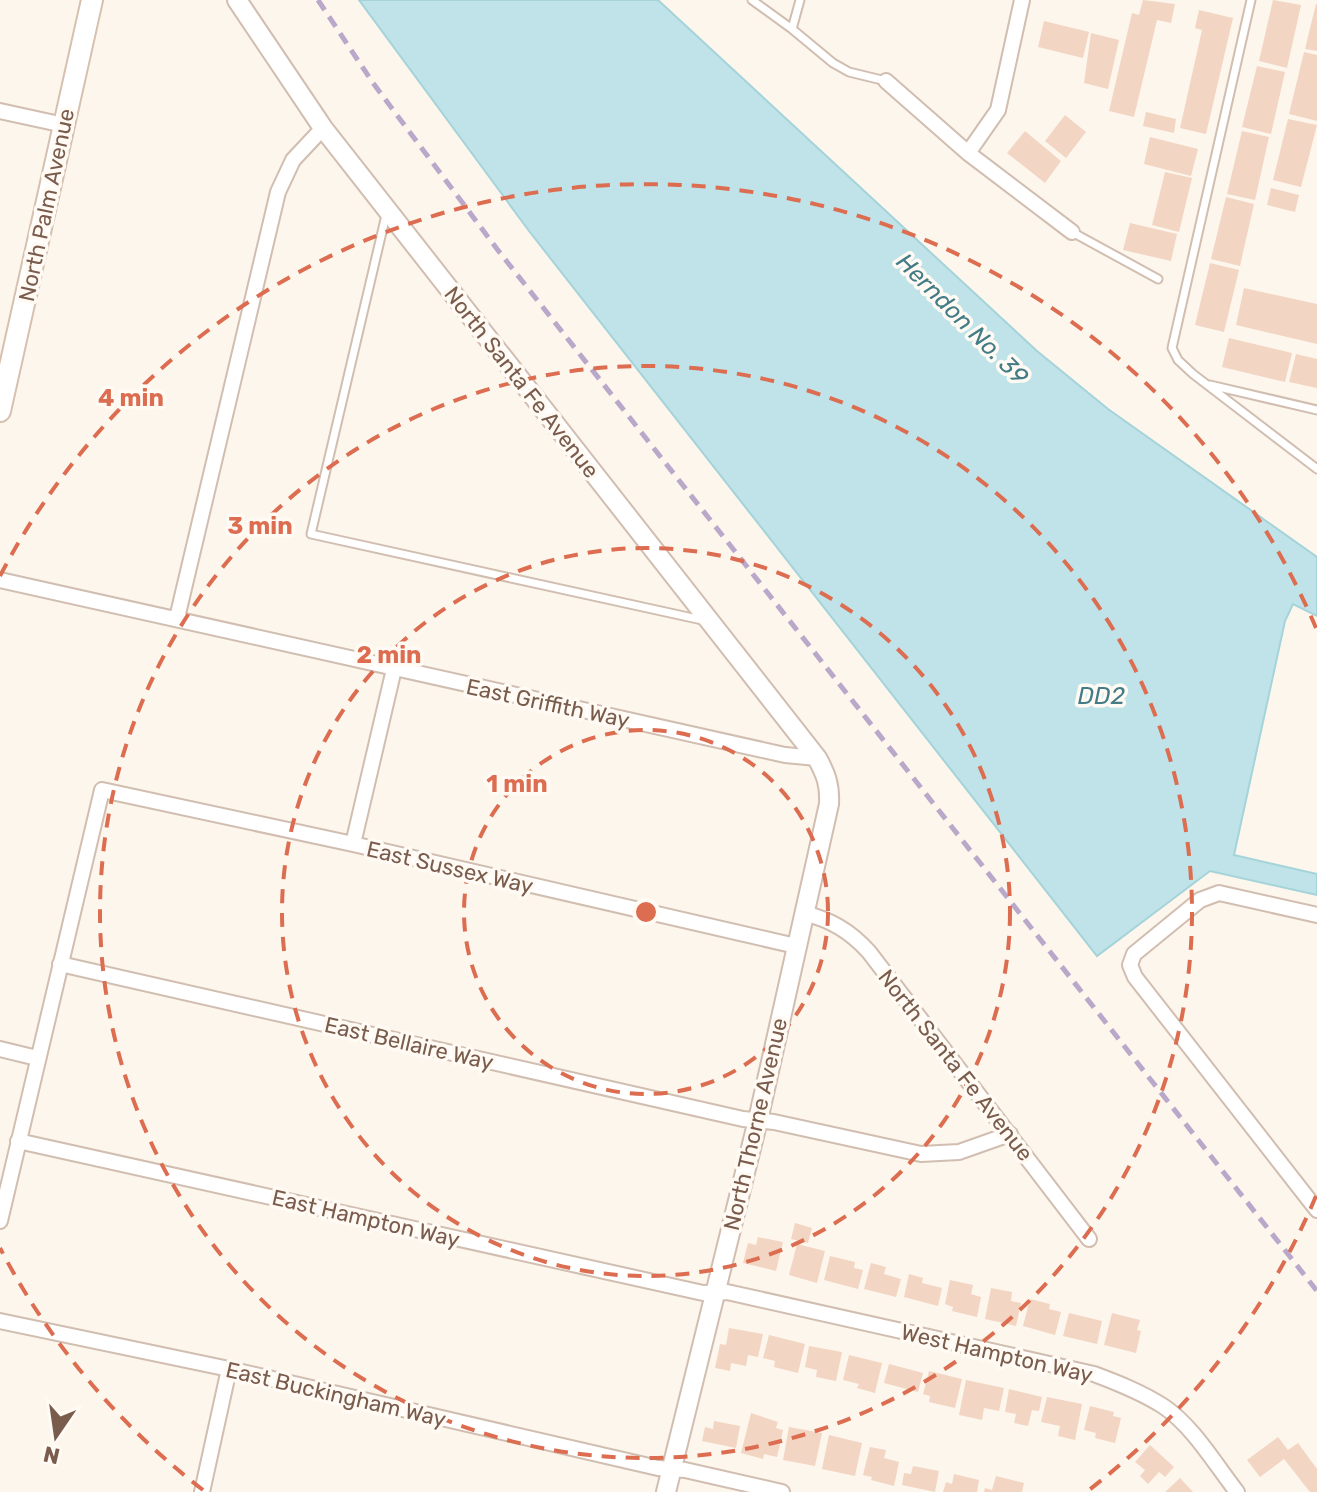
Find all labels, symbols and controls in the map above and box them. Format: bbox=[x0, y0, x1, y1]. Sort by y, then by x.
street label: North Palm Avenue bbox=[13, 106, 80, 304]
water label: Herndon No. 39 bbox=[891, 248, 1034, 391]
street label: North Santa Fe Avenue bbox=[438, 281, 605, 483]
text: 4 min bbox=[98, 384, 164, 412]
text: 3 min bbox=[227, 512, 293, 540]
text: 2 min bbox=[357, 641, 422, 669]
street label: East Griffith Way bbox=[464, 673, 632, 734]
water label: DD2 bbox=[1077, 682, 1125, 710]
text: 1 min bbox=[486, 770, 548, 798]
street label: East Sussex Way bbox=[364, 835, 536, 900]
centre of rings bbox=[632, 898, 660, 926]
street label: North Santa Fe Avenue bbox=[872, 964, 1039, 1166]
street label: East Bellaire Way bbox=[322, 1011, 496, 1076]
street label: North Thorne Avenue bbox=[718, 1015, 793, 1233]
street label: East Hampton Way bbox=[269, 1184, 462, 1253]
street label: West Hampton Way bbox=[898, 1318, 1095, 1389]
street label: East Buckingham Way bbox=[223, 1356, 449, 1433]
north arrow bbox=[16, 1396, 96, 1476]
text: N bbox=[41, 1440, 62, 1470]

